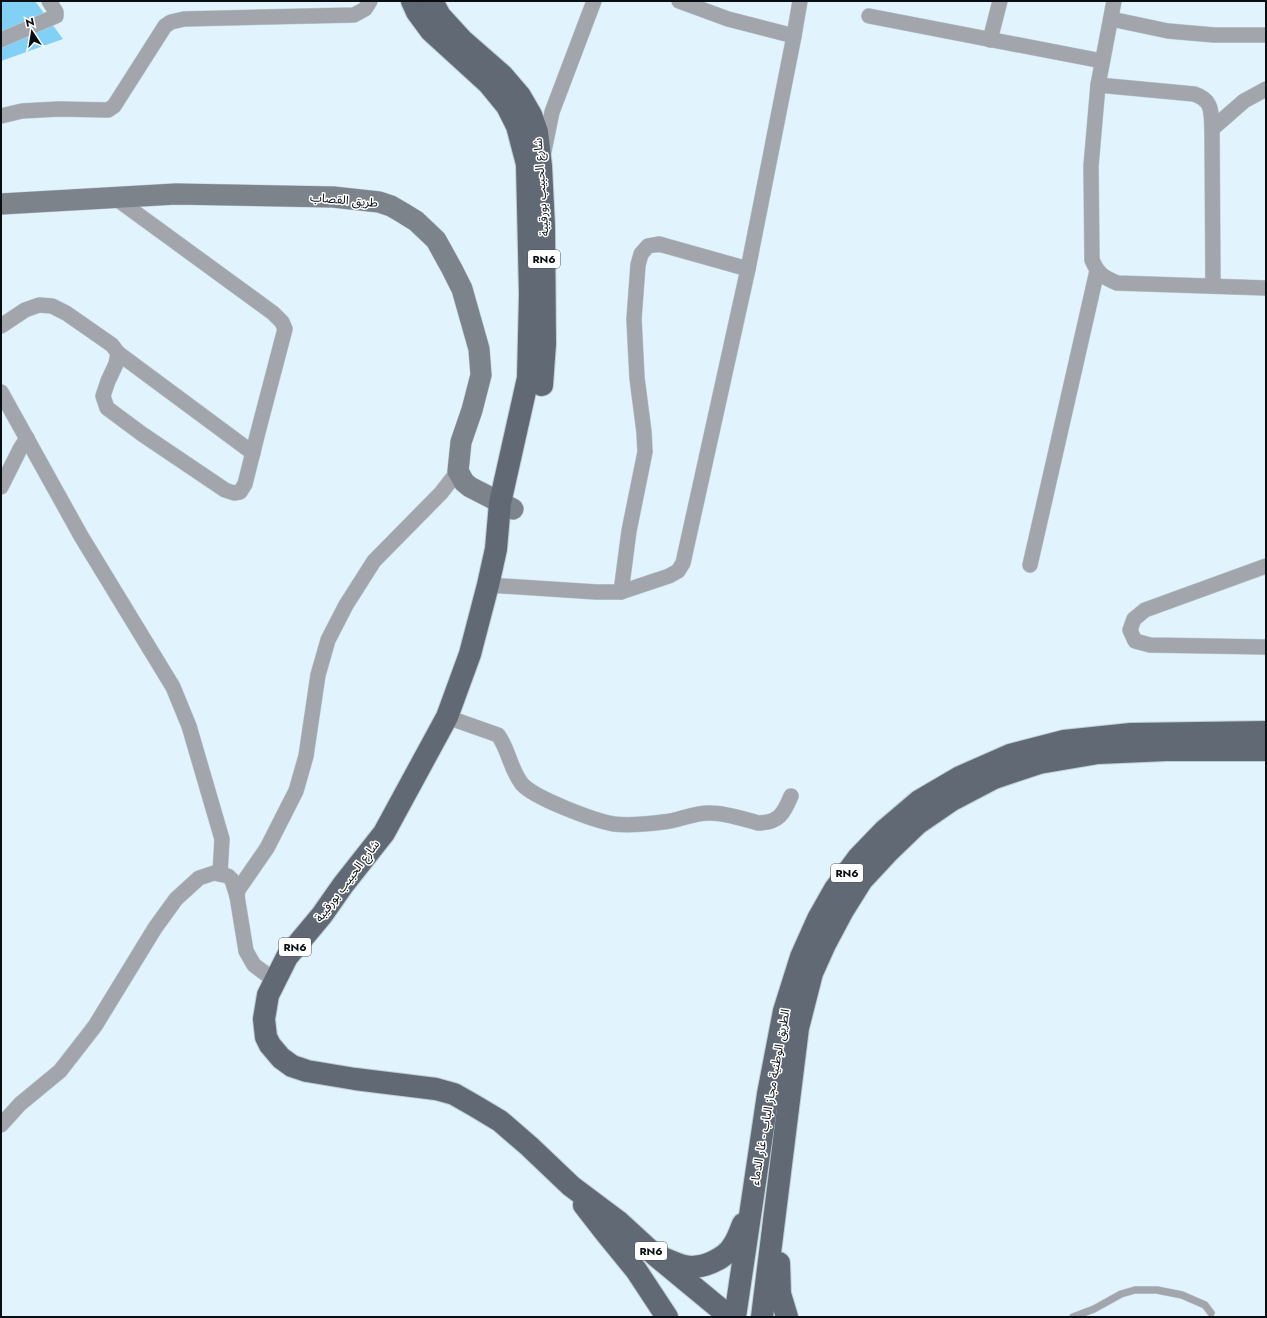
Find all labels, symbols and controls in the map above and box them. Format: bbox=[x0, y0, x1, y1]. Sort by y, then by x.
north arrow bbox=[12, 12, 52, 52]
text: N bbox=[24, 13, 36, 31]
street label: شارع الحبيب بورقيبة bbox=[529, 137, 553, 237]
street label: طريق القصاب bbox=[309, 188, 379, 212]
road number: RN6 bbox=[528, 250, 560, 268]
street label: شارع الحبيب بورقيبة bbox=[310, 836, 384, 926]
road number: RN6 bbox=[831, 864, 863, 882]
road number: RN6 bbox=[279, 938, 311, 956]
street label: الطريق الوطنية مجاز الباب - غار الدماء bbox=[746, 1007, 794, 1187]
road number: RN6 bbox=[635, 1242, 667, 1260]

